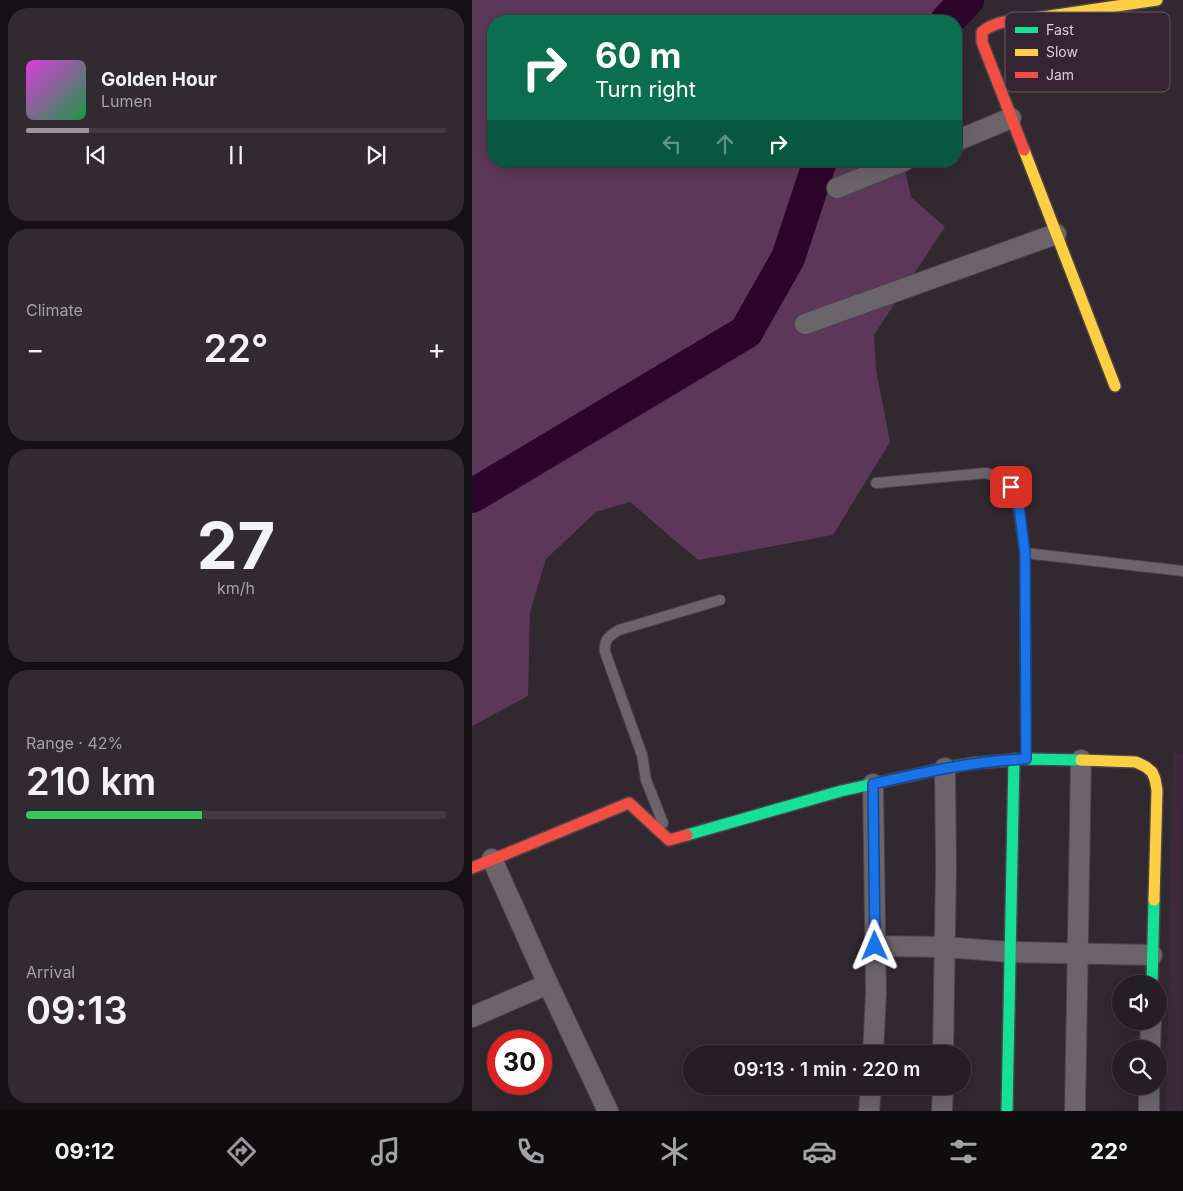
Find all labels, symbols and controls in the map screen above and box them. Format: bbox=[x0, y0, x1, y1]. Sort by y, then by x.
legend bbox=[1005, 12, 1170, 92]
text: Fast bbox=[1046, 21, 1074, 38]
text: 60 m bbox=[595, 34, 682, 76]
icon: right bbox=[512, 35, 577, 100]
text: Slow bbox=[1046, 43, 1078, 60]
text: Jam bbox=[1046, 66, 1074, 83]
text: Golden Hour bbox=[101, 68, 217, 91]
text: Turn right bbox=[595, 76, 696, 102]
text: Lumen bbox=[101, 91, 152, 111]
icon: left bbox=[658, 130, 686, 158]
icon: ahead bbox=[711, 130, 739, 158]
icon: right bbox=[764, 130, 792, 158]
icon: previous bbox=[82, 141, 110, 169]
icon: pause bbox=[222, 141, 250, 169]
icon: next bbox=[362, 141, 390, 169]
text: Climate bbox=[26, 300, 83, 320]
text: 22° bbox=[204, 325, 268, 371]
text: − bbox=[26, 332, 45, 366]
text: + bbox=[427, 332, 446, 366]
pin bbox=[990, 466, 1032, 508]
icon: arrive bbox=[997, 473, 1025, 501]
text: 27 bbox=[197, 506, 275, 585]
text: km/h bbox=[217, 578, 255, 598]
text: Range · 42% bbox=[26, 733, 123, 753]
text: 210 km bbox=[26, 758, 156, 804]
position arrow bbox=[848, 919, 900, 971]
text: Arrival bbox=[26, 962, 75, 982]
map controls bbox=[1112, 975, 1167, 1095]
button: sound bbox=[1112, 975, 1167, 1030]
text: 09:13 bbox=[26, 987, 128, 1033]
speed limit sign: 30 bbox=[487, 1030, 552, 1095]
button: search bbox=[1112, 1040, 1167, 1095]
text: 09:13 · 1 min · 220 m bbox=[734, 1058, 920, 1081]
icon: directions bbox=[224, 1134, 259, 1169]
icon: music bbox=[368, 1134, 403, 1169]
icon: phone bbox=[513, 1134, 548, 1169]
icon: climate bbox=[657, 1134, 692, 1169]
icon: car bbox=[802, 1134, 837, 1169]
icon: filters bbox=[946, 1134, 981, 1169]
text: 09:12 bbox=[55, 1138, 115, 1164]
text: 22° bbox=[1090, 1138, 1128, 1164]

